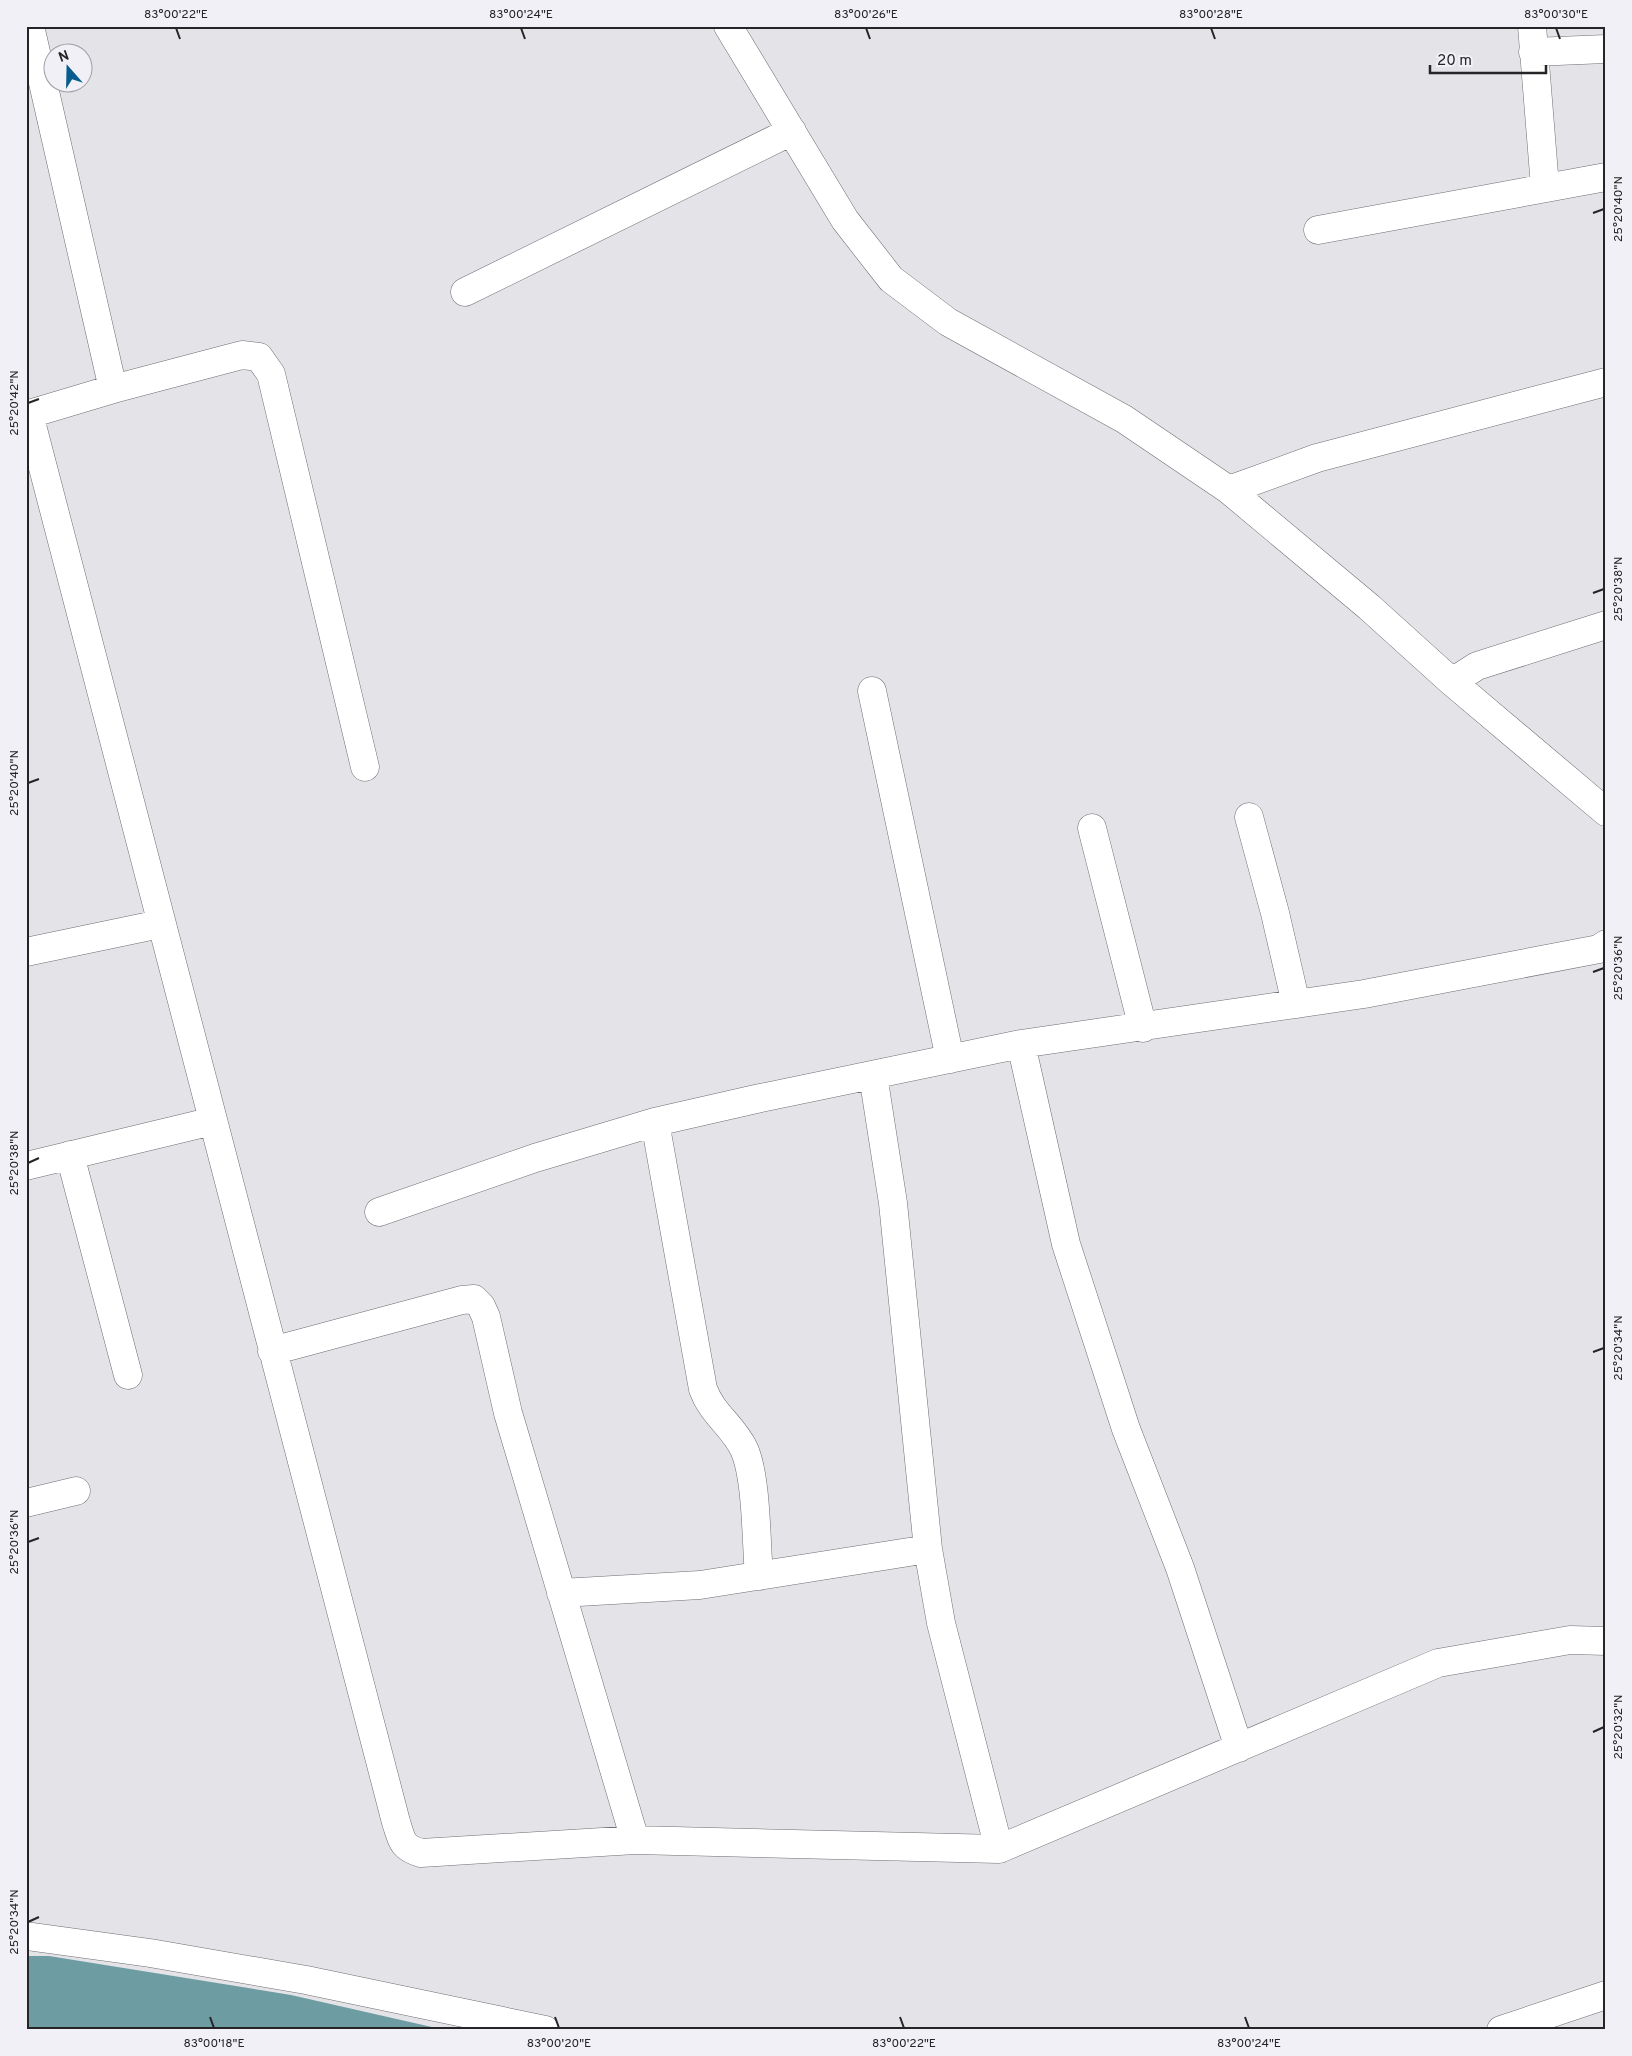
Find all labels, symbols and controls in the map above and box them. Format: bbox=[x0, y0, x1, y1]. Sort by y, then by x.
text: 83°00'22"E bbox=[144, 7, 208, 23]
text: 83°00'24"E bbox=[489, 7, 553, 23]
text: 83°00'26"E bbox=[834, 7, 898, 23]
text: 83°00'28"E bbox=[1179, 7, 1243, 23]
text: 83°00'30"E bbox=[1524, 7, 1588, 23]
north arrow bbox=[42, 42, 92, 92]
scale bar bbox=[1430, 42, 1546, 74]
text: N bbox=[56, 47, 72, 67]
text: 20 m bbox=[1437, 52, 1472, 71]
text: 25°20'40"N bbox=[1611, 176, 1627, 242]
text: 25°20'42"N bbox=[7, 370, 23, 436]
text: 25°20'38"N bbox=[1611, 556, 1627, 622]
text: 25°20'40"N bbox=[7, 750, 23, 816]
text: 25°20'36"N bbox=[1611, 935, 1627, 1001]
text: 25°20'38"N bbox=[7, 1130, 23, 1196]
text: 25°20'34"N bbox=[1611, 1315, 1627, 1381]
text: 25°20'36"N bbox=[7, 1509, 23, 1575]
text: 25°20'32"N bbox=[1611, 1695, 1627, 1759]
text: 25°20'34"N bbox=[7, 1889, 23, 1955]
text: 83°00'18"E bbox=[183, 2036, 245, 2052]
text: 83°00'20"E bbox=[527, 2036, 591, 2052]
text: 83°00'22"E bbox=[872, 2036, 936, 2052]
text: 83°00'24"E bbox=[1217, 2036, 1281, 2052]

